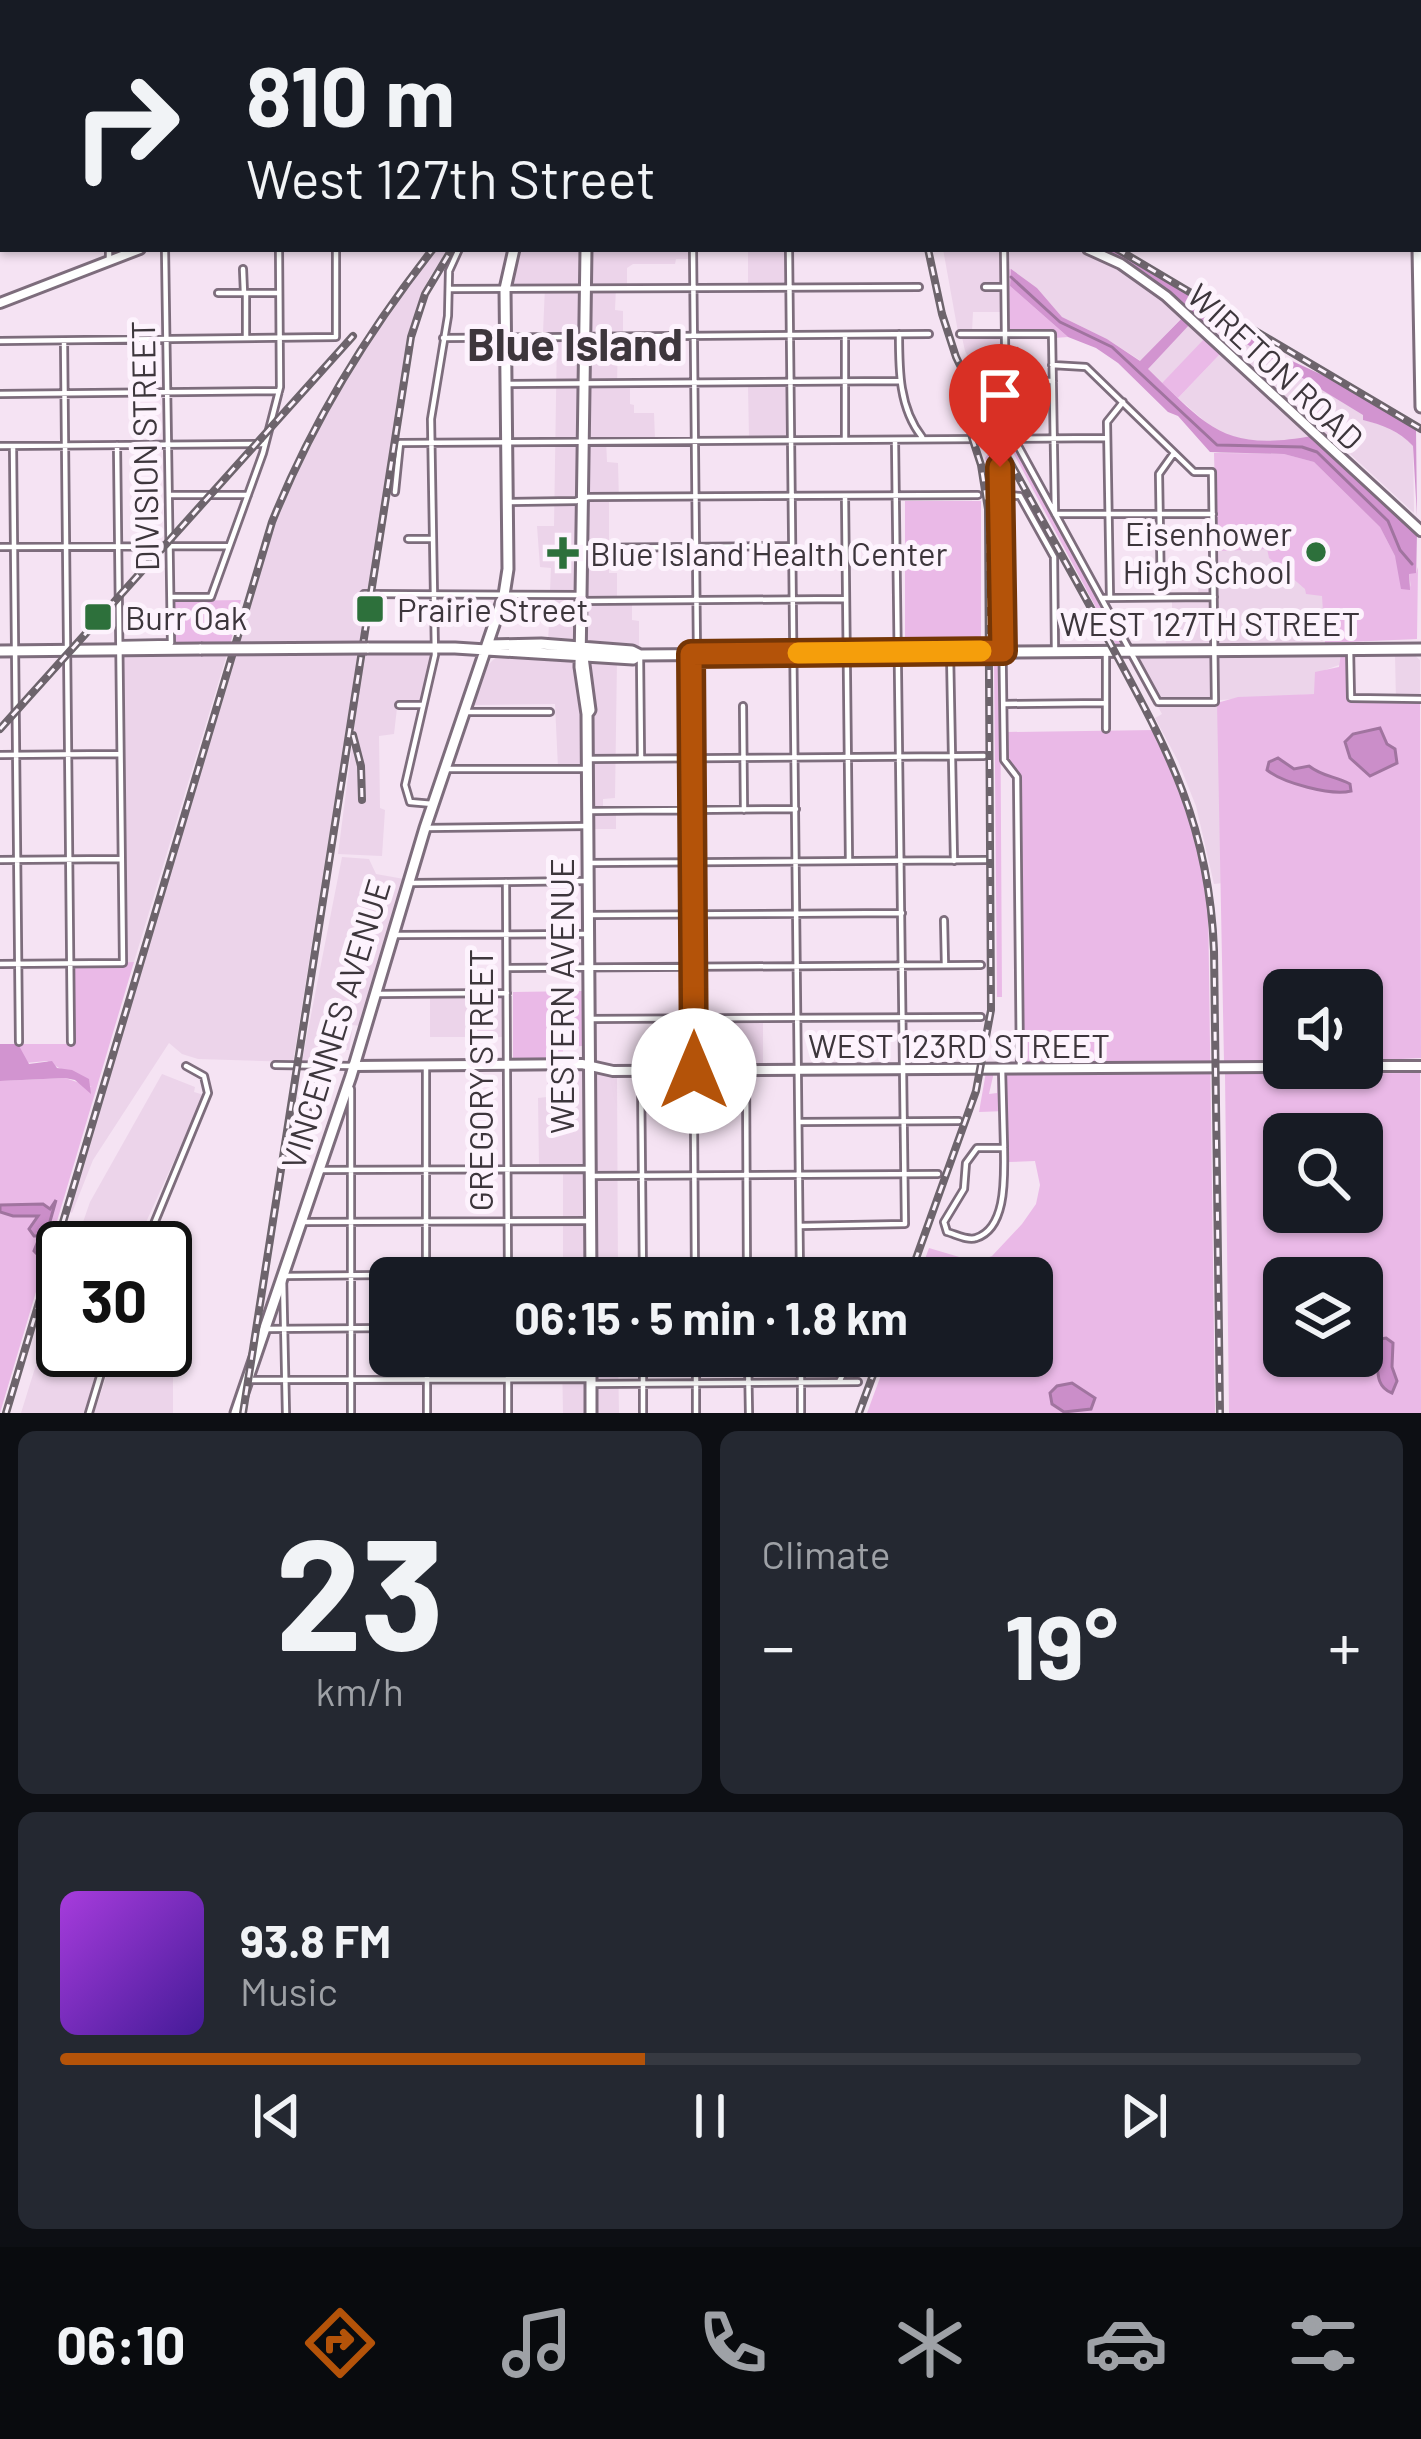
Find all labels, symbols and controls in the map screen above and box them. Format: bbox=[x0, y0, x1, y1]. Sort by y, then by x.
text: 810 m bbox=[246, 43, 455, 144]
icon: right bbox=[48, 48, 204, 204]
text: West 127th Street bbox=[246, 145, 656, 210]
street label: WIRETON ROAD bbox=[1180, 274, 1372, 458]
district label: Blue Island bbox=[467, 316, 683, 370]
street label: DIVISION STREET bbox=[122, 320, 166, 572]
pin bbox=[949, 344, 1051, 467]
icon: arrive bbox=[967, 362, 1033, 428]
place label: Eisenhower High School bbox=[1122, 513, 1292, 591]
place label: Blue Island Health Center bbox=[590, 533, 948, 573]
marker: Blue Island Health Center bbox=[547, 537, 579, 569]
marker: Eisenhower High School bbox=[1303, 539, 1329, 565]
place label: Prairie Street bbox=[397, 589, 588, 629]
marker: Prairie Street bbox=[354, 593, 386, 625]
place label: Burr Oak bbox=[125, 597, 247, 637]
marker: Burr Oak bbox=[82, 601, 114, 633]
street label: WEST 127TH STREET bbox=[1060, 603, 1360, 643]
street label: WESTERN AVENUE bbox=[541, 858, 581, 1134]
street label: VINCENNES AVENUE bbox=[272, 874, 398, 1174]
street label: GREGORY STREET bbox=[460, 949, 500, 1211]
map controls bbox=[1263, 969, 1383, 1377]
button: sound bbox=[1263, 969, 1383, 1089]
position arrow bbox=[631, 1008, 757, 1134]
street label: WEST 123RD STREET bbox=[808, 1025, 1110, 1065]
button: search bbox=[1263, 1113, 1383, 1233]
speed limit sign: 30 bbox=[36, 1221, 192, 1377]
button: layers bbox=[1263, 1257, 1383, 1377]
text: 06:15 · 5 min · 1.8 km bbox=[514, 1290, 908, 1344]
text: 23 bbox=[275, 1495, 444, 1682]
text: Climate bbox=[762, 1530, 891, 1577]
text: 19° bbox=[1005, 1590, 1118, 1698]
text: − bbox=[762, 1605, 795, 1684]
text: + bbox=[1328, 1605, 1361, 1684]
text: km/h bbox=[316, 1667, 404, 1714]
text: 93.8 FM bbox=[240, 1913, 391, 1967]
text: Music bbox=[240, 1967, 338, 2014]
icon: previous bbox=[244, 2083, 310, 2149]
icon: pause bbox=[677, 2083, 743, 2149]
icon: next bbox=[1111, 2083, 1177, 2149]
icon: directions bbox=[298, 2301, 382, 2385]
icon: music bbox=[495, 2301, 579, 2385]
icon: phone bbox=[691, 2301, 775, 2385]
icon: climate bbox=[888, 2301, 972, 2385]
icon: car bbox=[1084, 2301, 1168, 2385]
icon: filters bbox=[1281, 2301, 1365, 2385]
text: 06:10 bbox=[56, 2311, 186, 2376]

